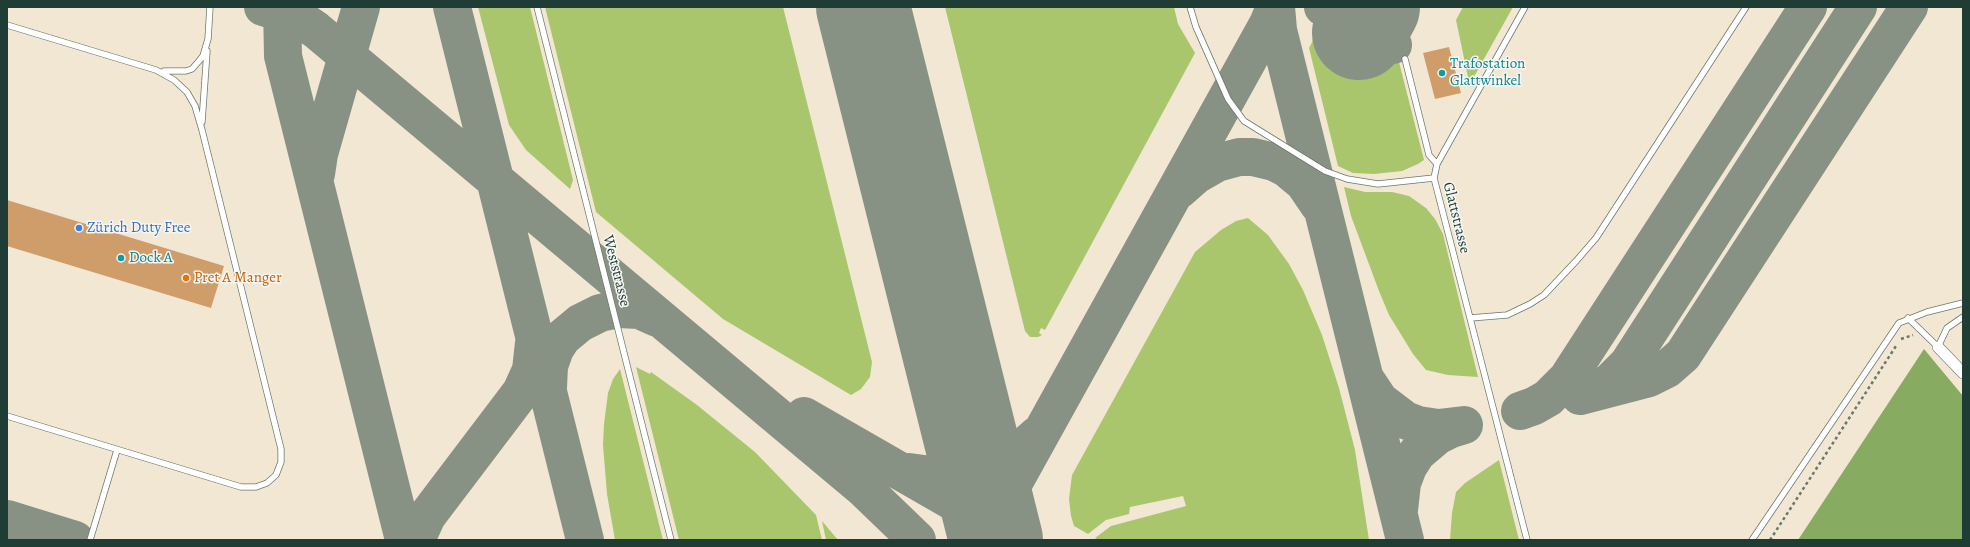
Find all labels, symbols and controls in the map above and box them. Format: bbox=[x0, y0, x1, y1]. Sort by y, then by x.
place label: Trafostation Glattwinkel bbox=[1450, 55, 1525, 90]
marker: Trafostation Glattwinkel bbox=[1437, 68, 1447, 78]
street label: Glattstrasse bbox=[1438, 181, 1474, 255]
place label: Zürich Duty Free bbox=[87, 219, 190, 237]
marker: Zürich Duty Free bbox=[74, 223, 84, 233]
street label: Weststrasse bbox=[598, 233, 634, 309]
place label: Dock A bbox=[129, 249, 173, 267]
marker: Dock A bbox=[116, 253, 126, 263]
place label: Pret A Manger bbox=[194, 269, 282, 287]
marker: Pret A Manger bbox=[181, 273, 191, 283]

